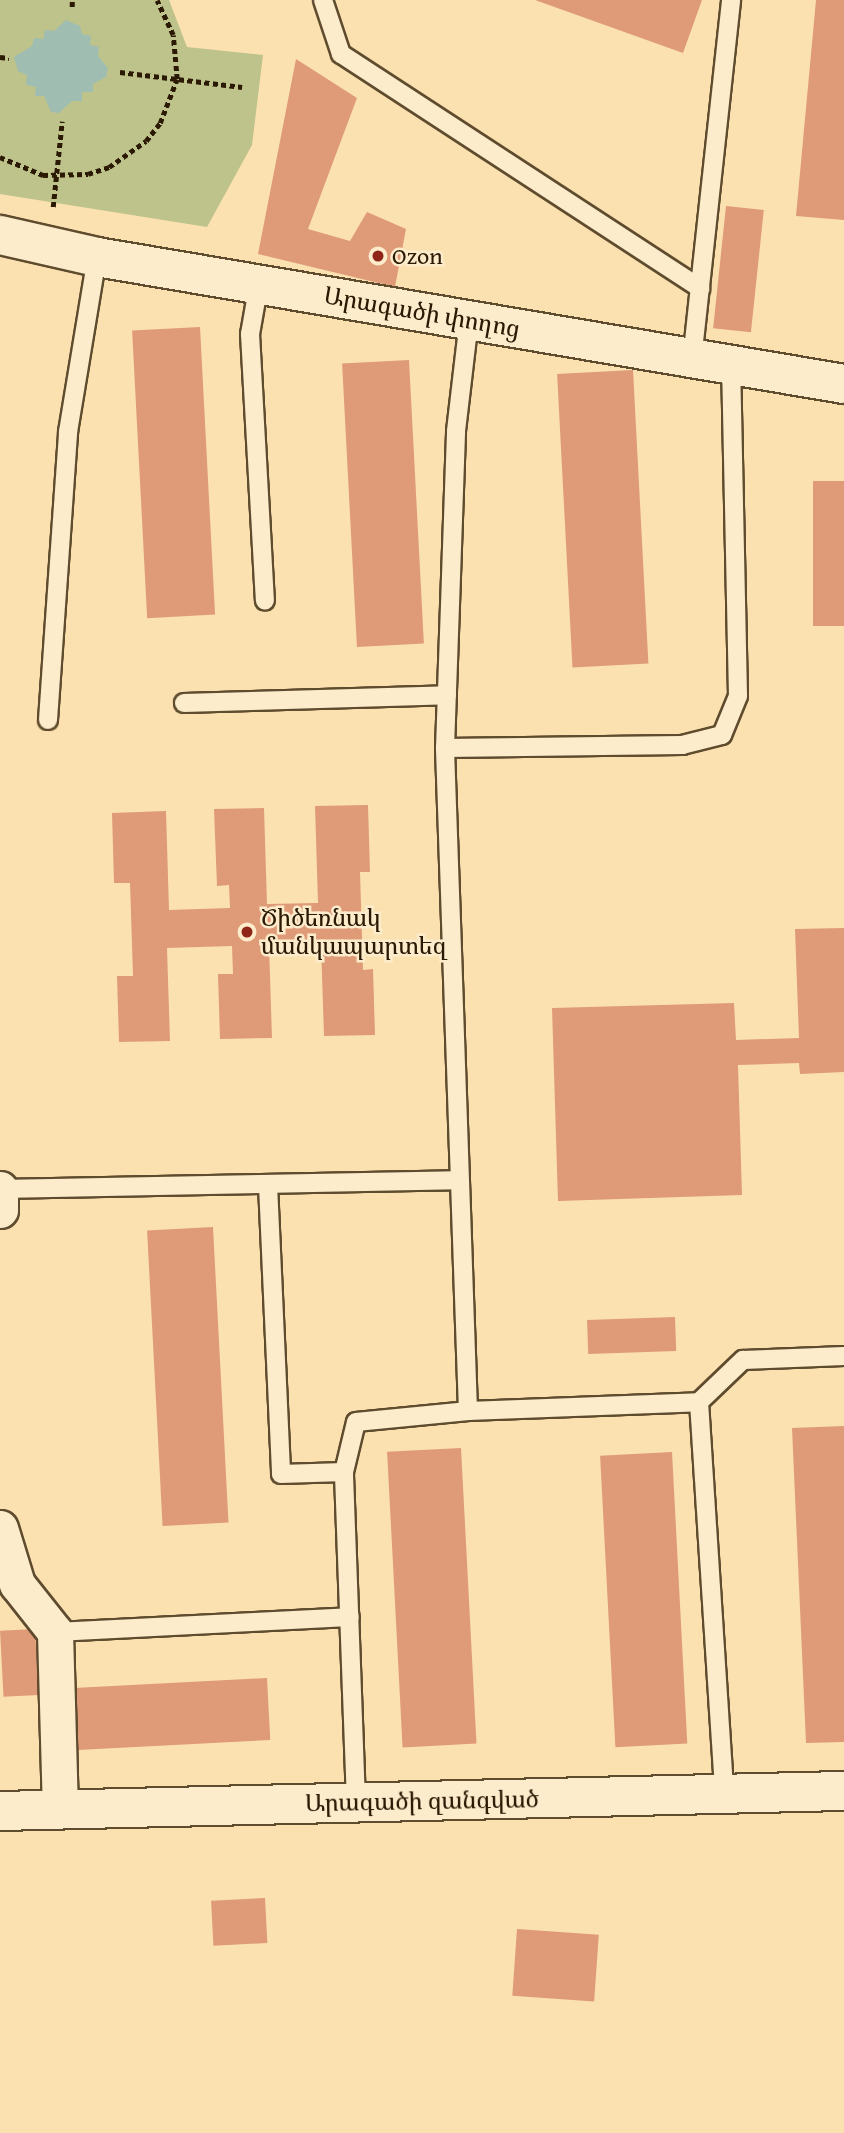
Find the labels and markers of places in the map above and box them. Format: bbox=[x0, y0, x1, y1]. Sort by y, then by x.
place label: Ozon bbox=[392, 242, 443, 270]
marker: Ozon bbox=[370, 248, 386, 264]
place label: Ծիծեռնակ մանկապարտեզ bbox=[261, 904, 447, 960]
marker: Ծիծեռնակ մանկապարտեզ bbox=[239, 924, 255, 940]

